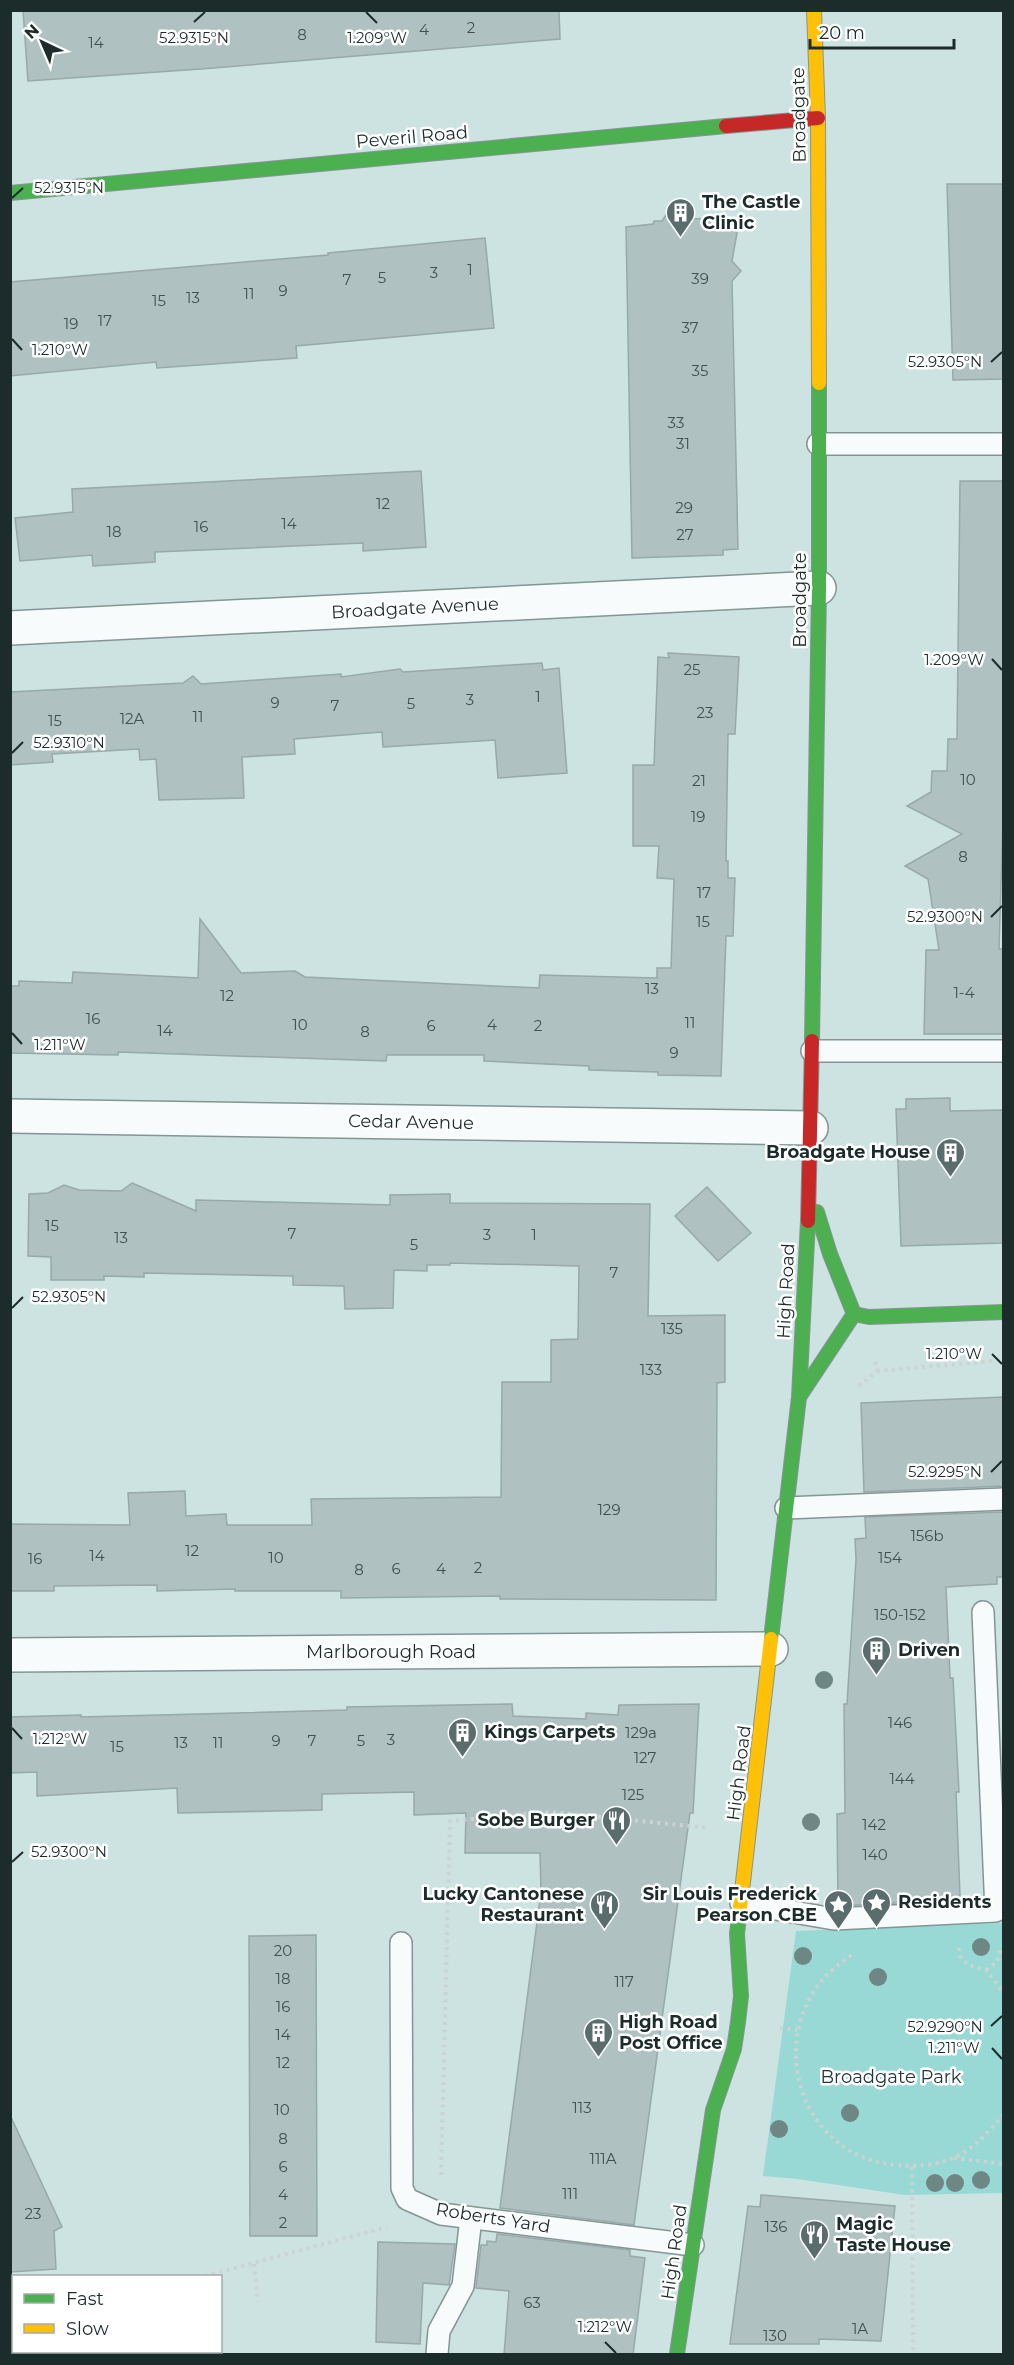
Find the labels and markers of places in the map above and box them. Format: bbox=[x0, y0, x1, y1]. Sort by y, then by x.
place label: The Castle Clinic bbox=[702, 191, 800, 234]
building icon: The Castle Clinic bbox=[665, 196, 697, 238]
building icon: Broadgate House bbox=[935, 1136, 967, 1178]
place label: Broadgate House bbox=[766, 1141, 930, 1163]
building icon: Driven bbox=[861, 1634, 893, 1676]
place label: Driven bbox=[898, 1639, 960, 1661]
building icon: Kings Carpets bbox=[447, 1716, 479, 1758]
place label: Kings Carpets bbox=[484, 1721, 616, 1743]
restaurant icon: Sobe Burger bbox=[600, 1804, 632, 1846]
place label: Sobe Burger bbox=[477, 1809, 595, 1831]
place label: Lucky Cantonese Restaurant bbox=[422, 1883, 584, 1926]
place label: Sir Louis Frederick Pearson CBE bbox=[643, 1883, 817, 1926]
place icon: Residents bbox=[861, 1886, 893, 1928]
restaurant icon: Lucky Cantonese Restaurant bbox=[589, 1888, 621, 1930]
place icon: Sir Louis Frederick Pearson CBE bbox=[822, 1888, 854, 1930]
place label: Residents bbox=[898, 1891, 992, 1913]
place label: High Road Post Office bbox=[619, 2011, 723, 2054]
building icon: High Road Post Office bbox=[582, 2016, 614, 2058]
place label: Magic Taste House bbox=[836, 2213, 951, 2256]
restaurant icon: Magic Taste House bbox=[799, 2218, 831, 2260]

